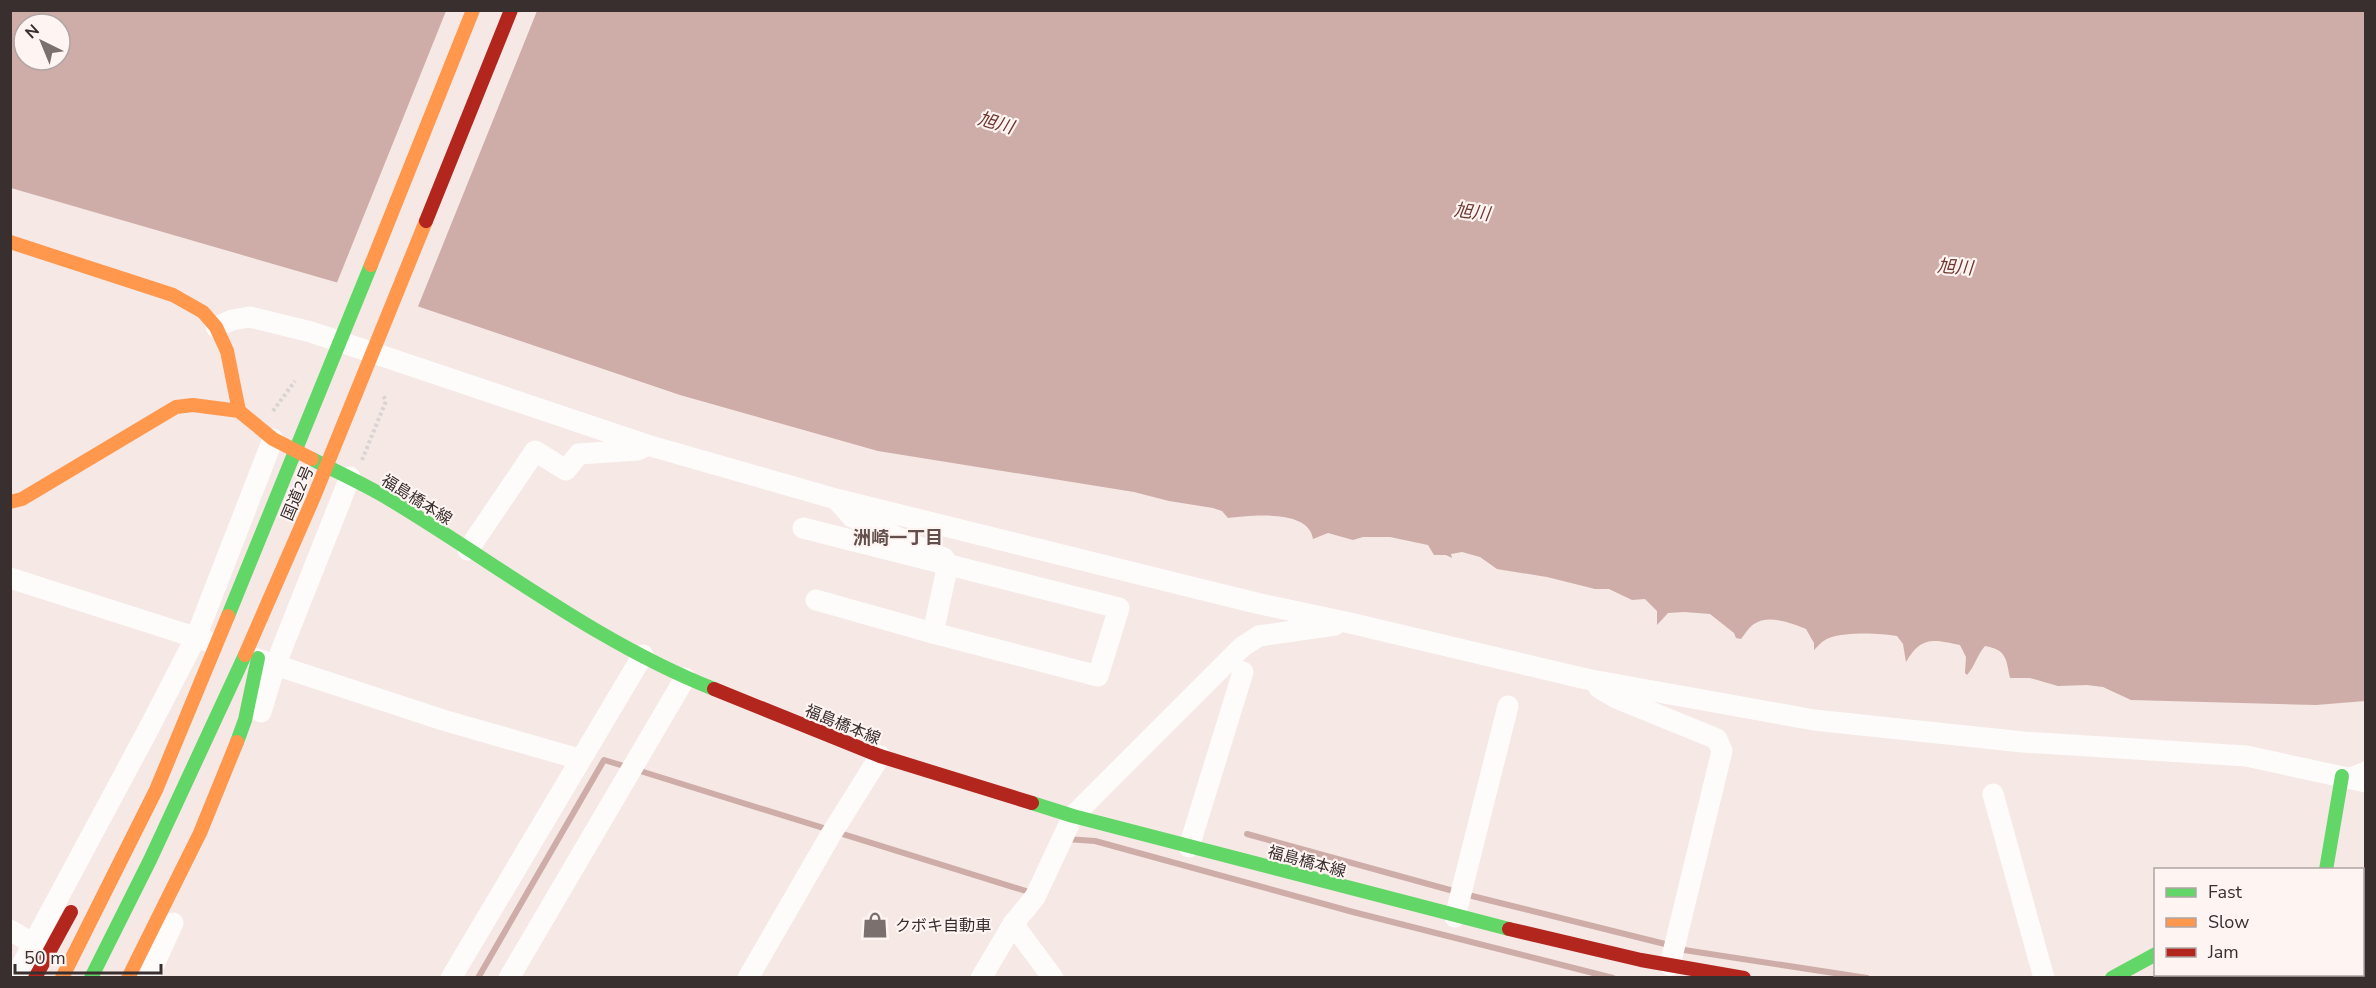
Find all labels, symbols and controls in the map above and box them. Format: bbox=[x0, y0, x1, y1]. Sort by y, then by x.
north arrow bbox=[12, 12, 72, 72]
text: N bbox=[21, 20, 44, 44]
water label: 旭川 bbox=[975, 107, 1019, 140]
water label: 旭川 bbox=[1453, 198, 1493, 226]
water label: 旭川 bbox=[1936, 254, 1976, 280]
street label: 国道2号 bbox=[277, 463, 319, 524]
street label: 福島橋本線 bbox=[377, 469, 456, 530]
district label: 洲崎一丁目 bbox=[853, 526, 943, 550]
street label: 福島橋本線 bbox=[801, 700, 884, 750]
street label: 福島橋本線 bbox=[1265, 841, 1348, 883]
legend bbox=[2154, 868, 2364, 976]
text: Fast bbox=[2208, 880, 2243, 904]
shop icon: クボキ自動車 bbox=[860, 910, 890, 940]
text: Slow bbox=[2208, 910, 2249, 934]
place label: クボキ自動車 bbox=[895, 915, 991, 937]
scale bar bbox=[15, 937, 160, 975]
text: Jam bbox=[2207, 940, 2239, 964]
text: 50 m bbox=[24, 946, 66, 970]

